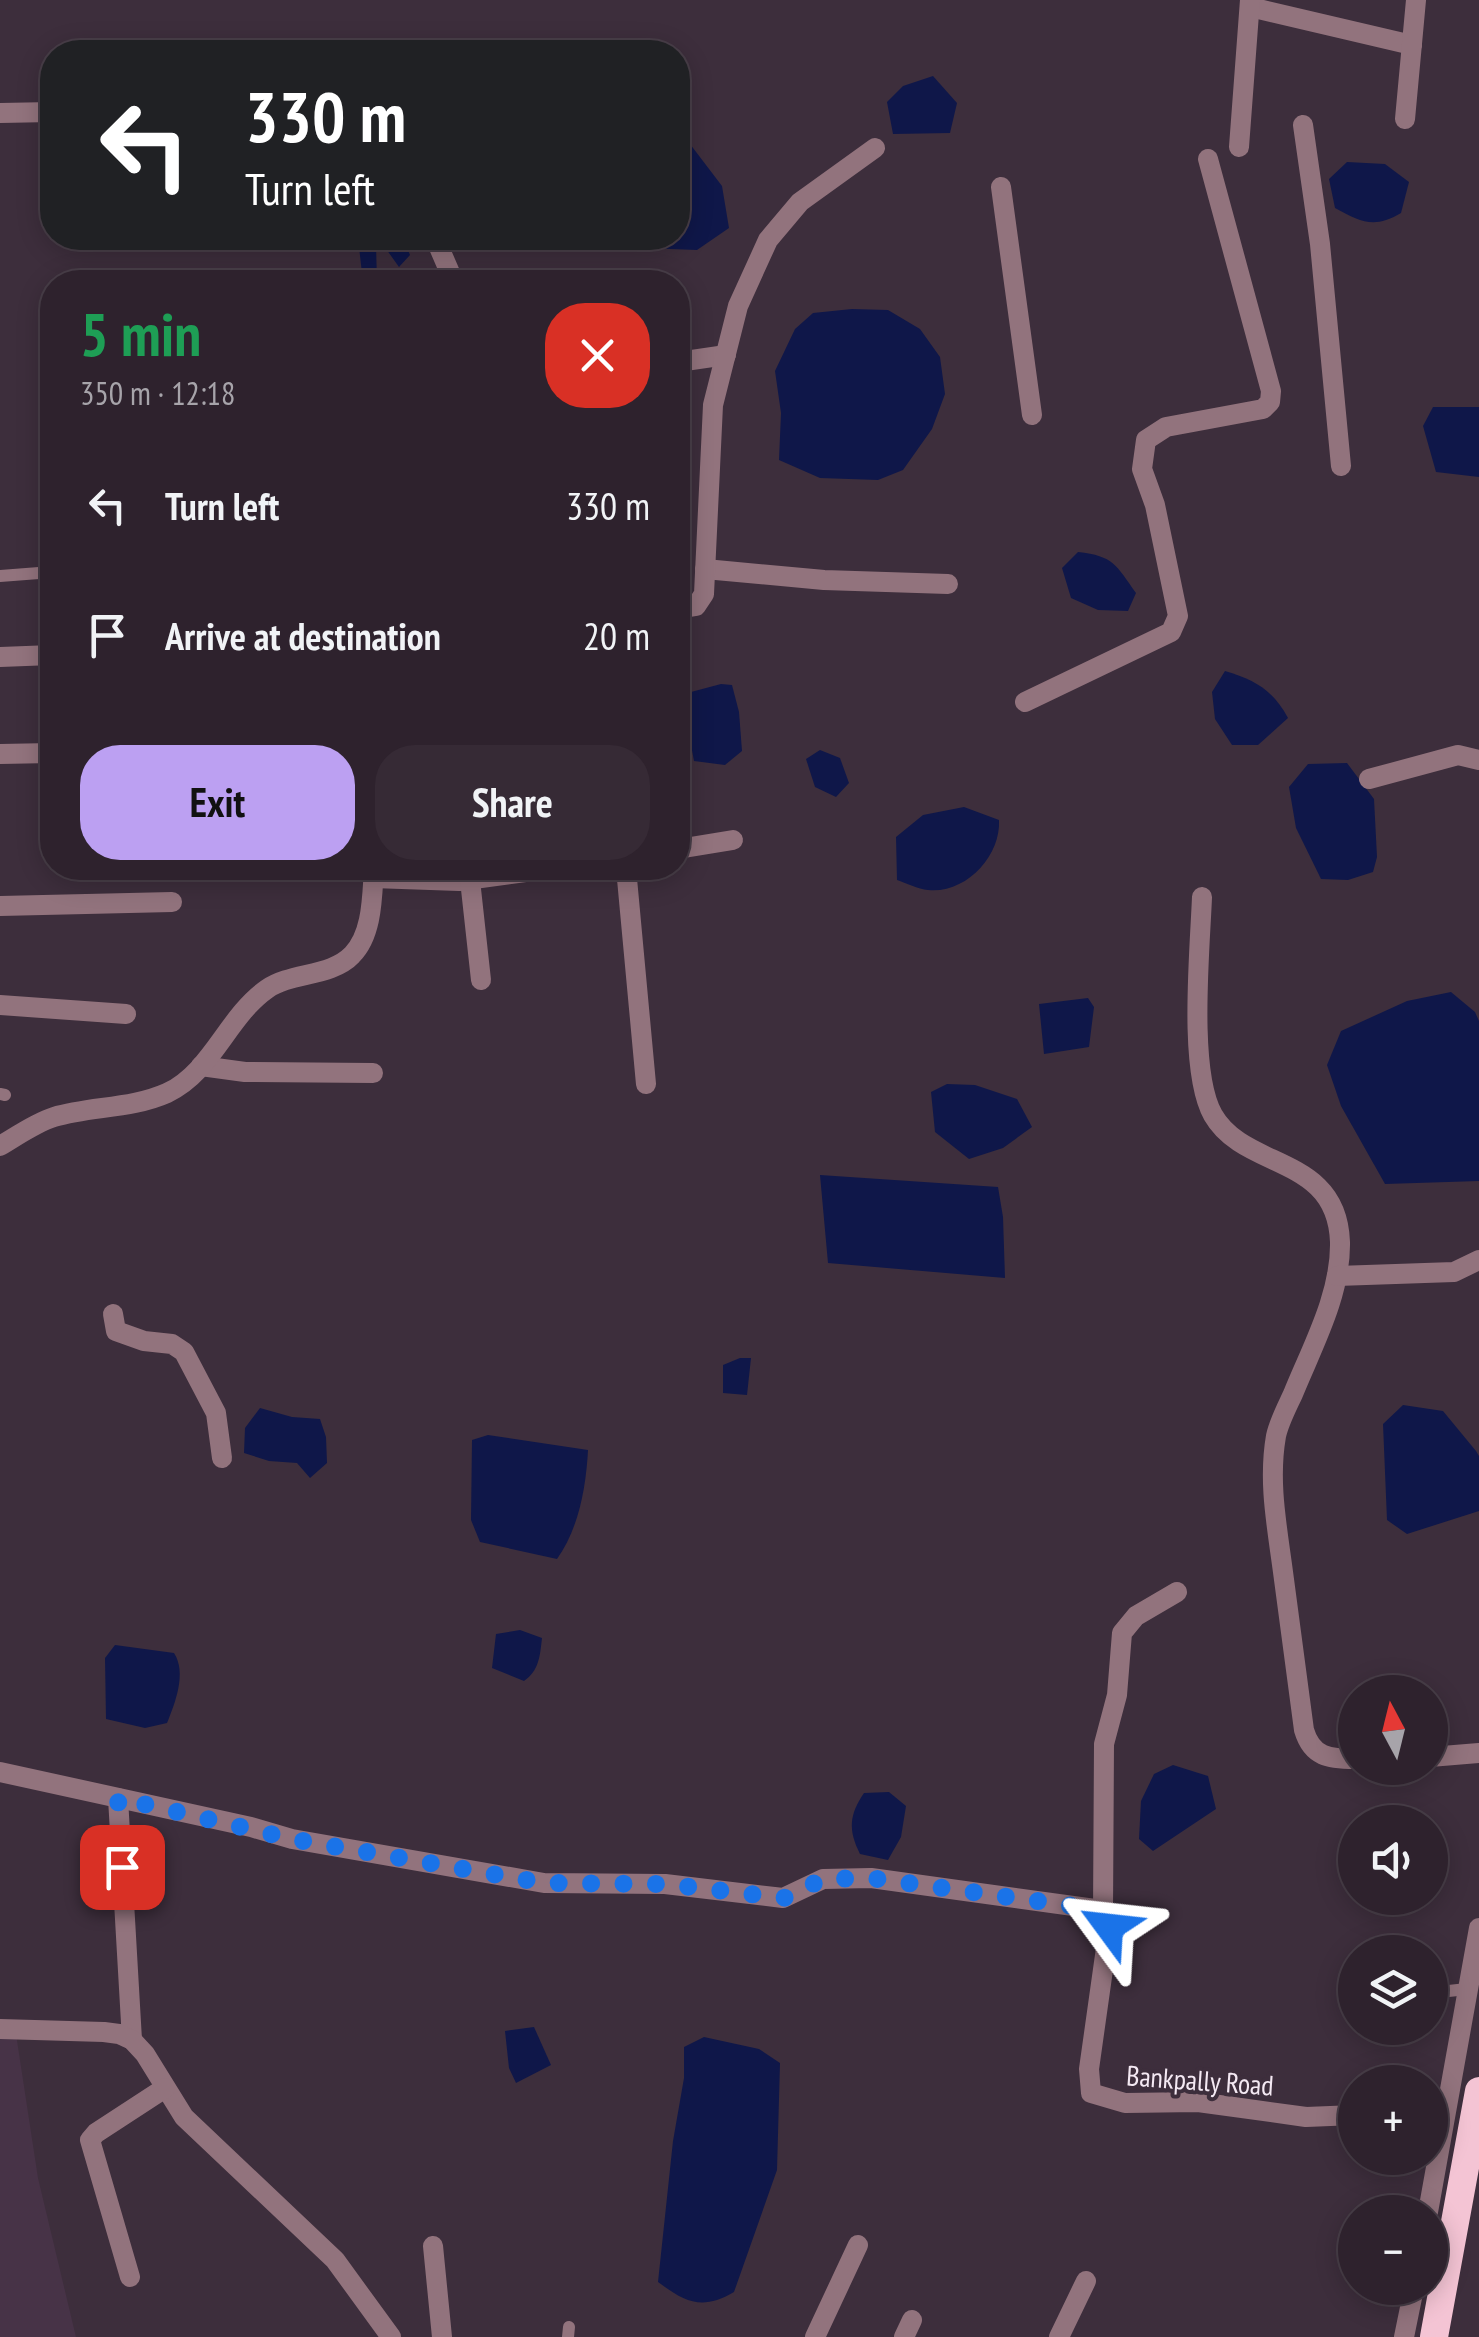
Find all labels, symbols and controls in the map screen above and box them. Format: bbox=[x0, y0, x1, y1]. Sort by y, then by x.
text: 330 m bbox=[245, 71, 406, 161]
icon: left bbox=[80, 80, 210, 210]
text: Turn left bbox=[245, 159, 375, 217]
text: 5 min bbox=[80, 295, 201, 373]
button: close bbox=[545, 303, 650, 408]
text: 350 m · 12:18 bbox=[80, 372, 235, 414]
icon: left bbox=[80, 478, 135, 533]
text: Turn left bbox=[165, 481, 279, 530]
text: 330 m bbox=[566, 481, 650, 530]
icon: arrive bbox=[80, 608, 135, 663]
text: Arrive at destination bbox=[165, 611, 441, 660]
text: 20 m bbox=[583, 611, 650, 660]
button: Exit bbox=[80, 745, 355, 860]
button: Share bbox=[375, 745, 650, 860]
north arrow bbox=[1338, 1675, 1448, 1785]
map controls bbox=[1338, 1675, 1448, 2305]
button: sound bbox=[1338, 1805, 1448, 1915]
pin bbox=[80, 1825, 165, 1910]
icon: arrive bbox=[95, 1840, 150, 1895]
position arrow bbox=[1057, 1875, 1161, 1979]
button: layers bbox=[1338, 1935, 1448, 2045]
street label: Bankpally Road bbox=[1125, 2056, 1275, 2104]
button: + bbox=[1338, 2065, 1448, 2175]
button: − bbox=[1338, 2195, 1448, 2305]

